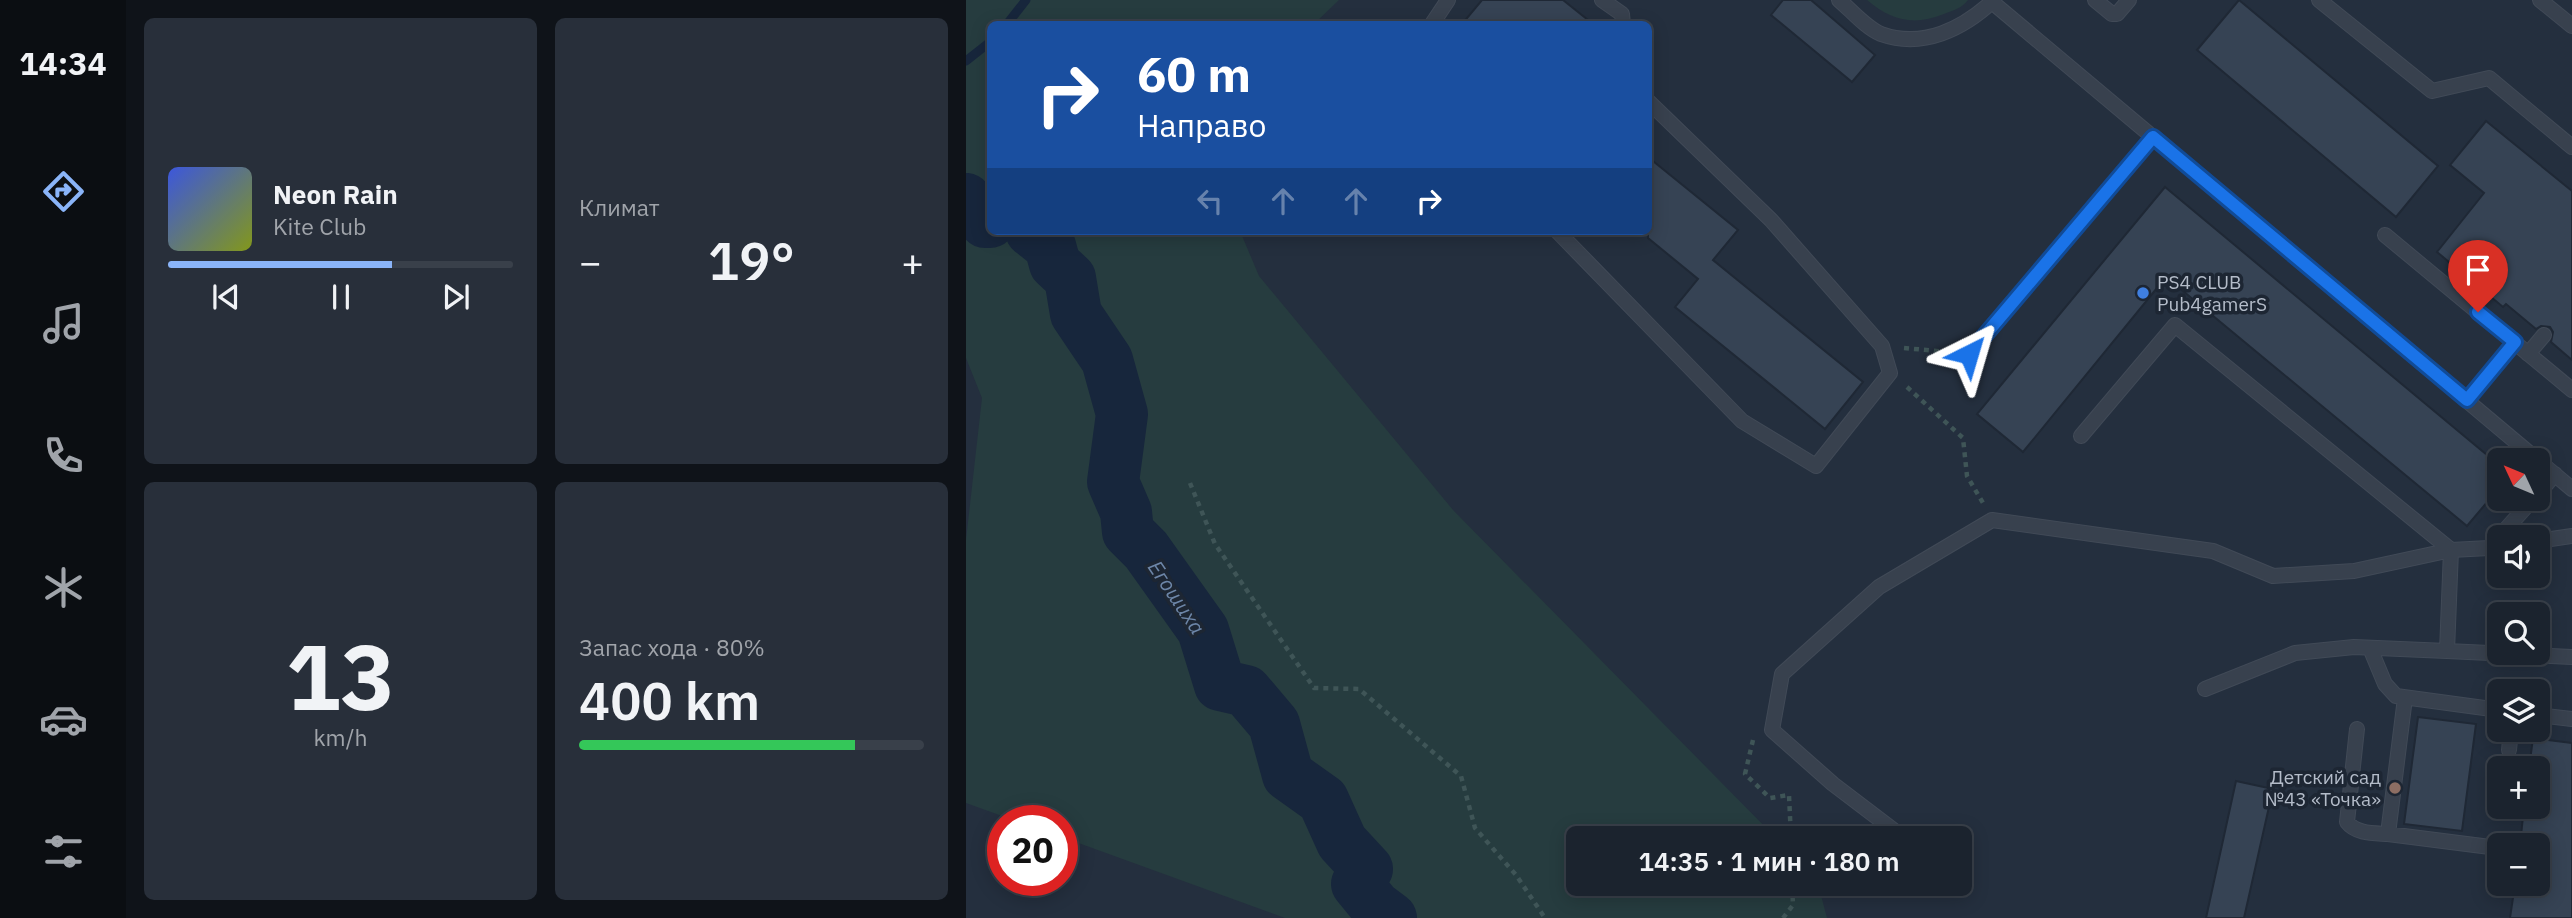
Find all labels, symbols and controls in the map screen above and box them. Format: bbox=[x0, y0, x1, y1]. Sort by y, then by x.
text: 14:34 bbox=[19, 42, 107, 84]
text: 60 m bbox=[1137, 42, 1251, 105]
icon: right bbox=[1022, 49, 1113, 140]
text: Направо bbox=[1137, 104, 1266, 146]
icon: directions bbox=[39, 167, 88, 216]
text: Neon Rain bbox=[273, 177, 398, 211]
icon: left bbox=[1191, 182, 1229, 220]
icon: ahead bbox=[1264, 182, 1302, 220]
icon: ahead bbox=[1337, 182, 1375, 220]
icon: right bbox=[1410, 182, 1448, 220]
text: Климат bbox=[579, 192, 660, 222]
text: Kite Club bbox=[273, 211, 366, 241]
text: 19° bbox=[708, 227, 795, 294]
text: − bbox=[579, 237, 602, 286]
text: + bbox=[901, 237, 924, 286]
pin bbox=[2448, 240, 2508, 312]
icon: arrive bbox=[2459, 251, 2497, 289]
place label: PS4 CLUB Pub4gamerS bbox=[2157, 270, 2267, 316]
icon: previous bbox=[207, 278, 245, 316]
icon: pause bbox=[322, 278, 360, 316]
icon: next bbox=[437, 278, 475, 316]
marker: PS4 CLUB Pub4gamerS bbox=[2135, 285, 2151, 301]
icon: music bbox=[39, 299, 88, 348]
position arrow bbox=[1932, 317, 2006, 391]
icon: phone bbox=[39, 431, 88, 480]
north arrow bbox=[2487, 448, 2550, 511]
map controls bbox=[2487, 448, 2550, 896]
button: sound bbox=[2487, 525, 2550, 588]
water label: Егошиха bbox=[1142, 555, 1212, 639]
icon: climate bbox=[39, 563, 88, 612]
button: search bbox=[2487, 602, 2550, 665]
text: 13 bbox=[286, 617, 395, 735]
text: Запас хода · 80% bbox=[579, 632, 765, 662]
text: 400 km bbox=[579, 667, 760, 734]
button: layers bbox=[2487, 679, 2550, 742]
icon: car bbox=[39, 695, 88, 744]
text: km/h bbox=[313, 722, 368, 752]
button: + bbox=[2487, 756, 2550, 819]
place label: Детский сад №43 «Точка» bbox=[2264, 765, 2381, 811]
marker: Детский сад №43 «Точка» bbox=[2387, 780, 2403, 796]
speed limit sign: 20 bbox=[987, 805, 1078, 896]
icon: filters bbox=[39, 827, 88, 876]
button: − bbox=[2487, 833, 2550, 896]
text: 14:35 · 1 мин · 180 m bbox=[1638, 844, 1900, 878]

